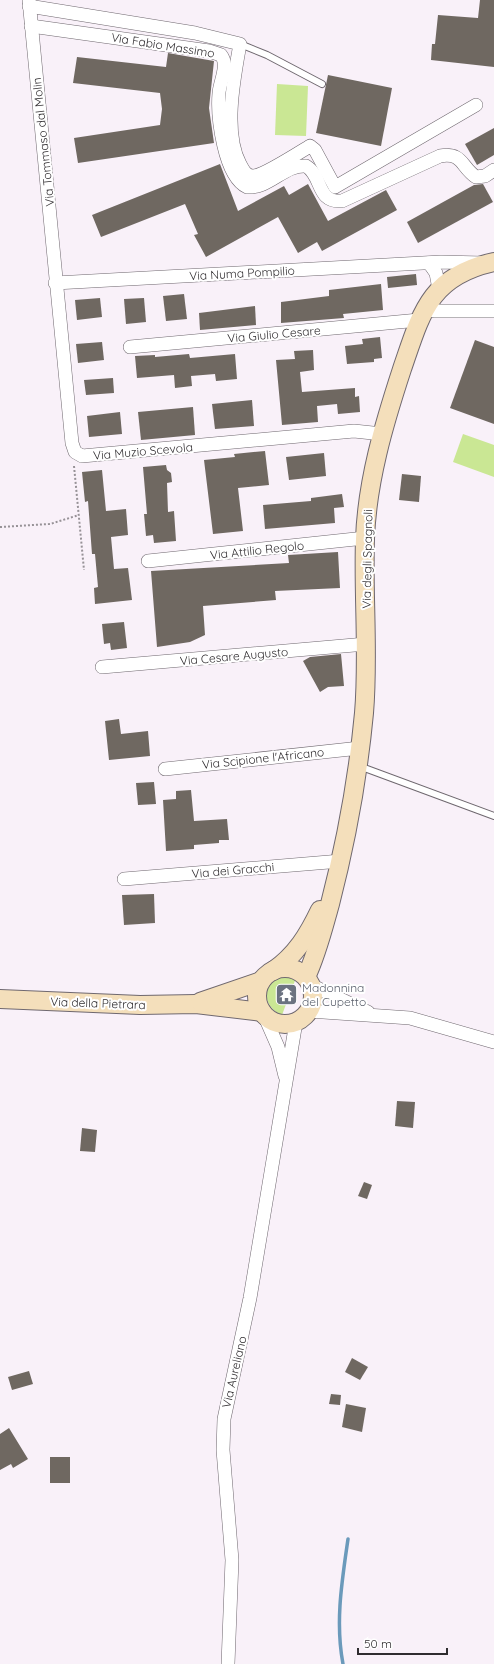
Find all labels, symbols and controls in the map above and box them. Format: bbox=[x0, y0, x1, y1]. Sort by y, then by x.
street label: Via Fabio Massimo bbox=[110, 29, 216, 61]
street label: Via Tommaso dal Molin bbox=[29, 77, 57, 207]
street label: Via Numa Pompilio bbox=[189, 263, 295, 283]
street label: Via Giulio Cesare bbox=[227, 322, 321, 346]
street label: Via Muzio Scevola bbox=[93, 439, 193, 463]
street label: Via degli Spagnoli bbox=[359, 509, 375, 609]
street label: Via Attilio Regolo bbox=[209, 538, 305, 562]
street label: Via Cesare Augusto bbox=[179, 644, 289, 668]
street label: Via Scipione l'Africano bbox=[201, 744, 325, 772]
street label: Via dei Gracchi bbox=[191, 859, 275, 881]
place label: Madonnina del Cupetto bbox=[302, 980, 366, 1009]
temple icon: Madonnina del Cupetto bbox=[273, 981, 299, 1007]
street label: Via della Pietrara bbox=[50, 994, 146, 1012]
street label: Via Aureliano bbox=[218, 1335, 250, 1409]
scale bar bbox=[358, 1630, 447, 1656]
text: 50 m bbox=[364, 1636, 392, 1651]

